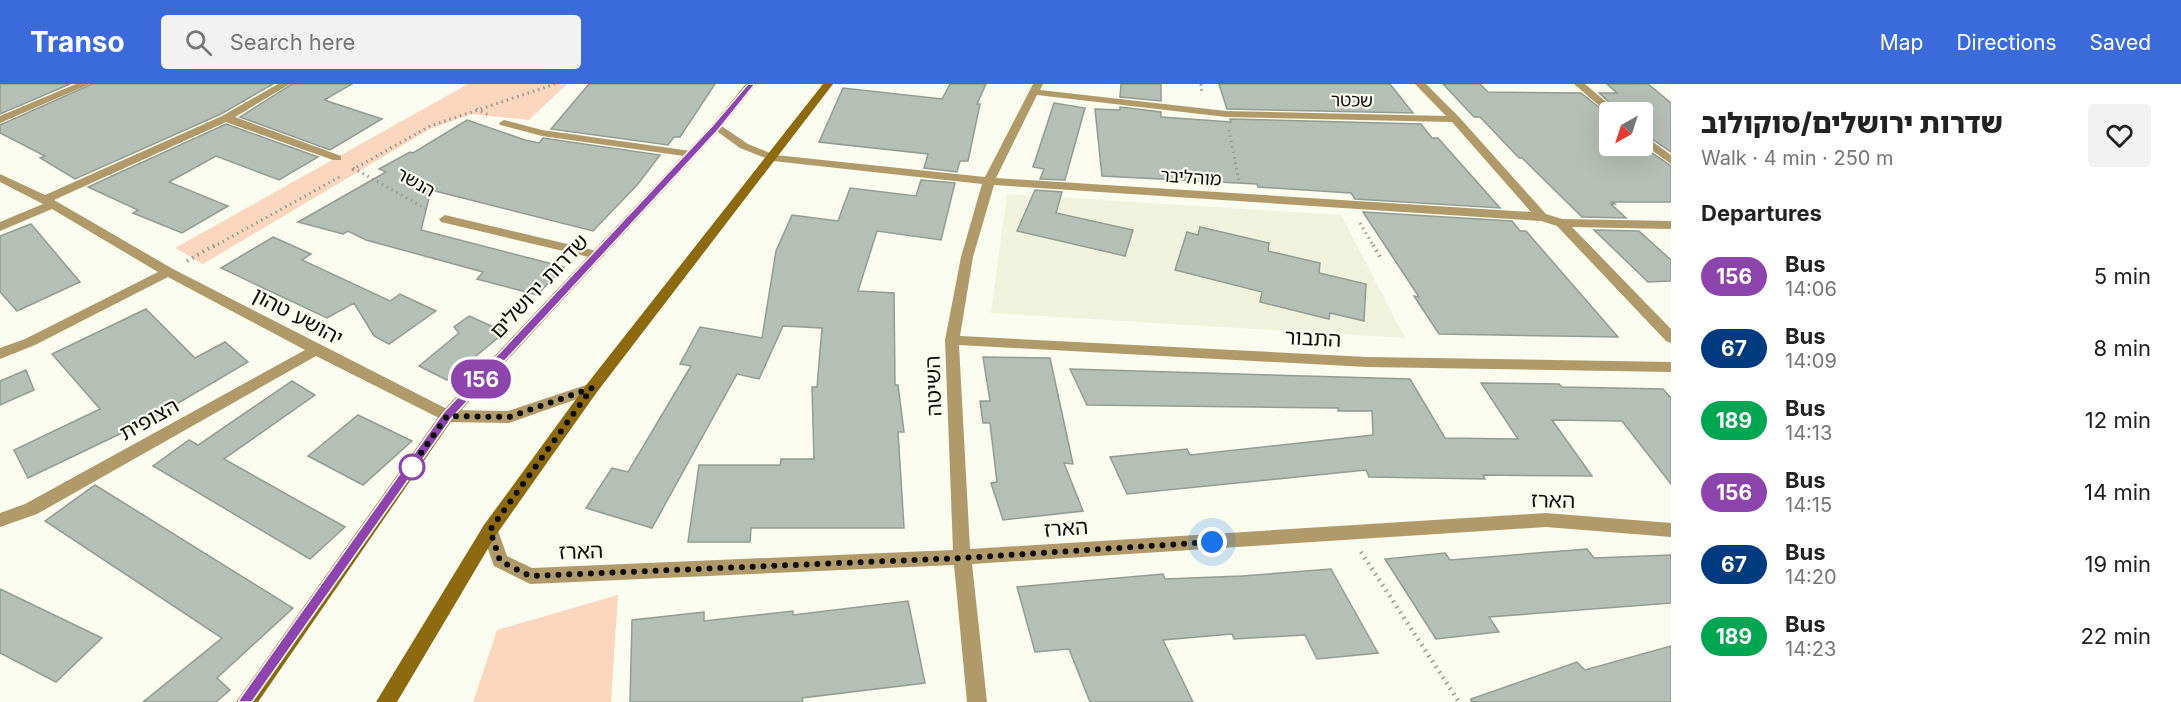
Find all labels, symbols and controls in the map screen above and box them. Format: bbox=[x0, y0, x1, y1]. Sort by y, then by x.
search box bbox=[161, 15, 581, 69]
text: Transo bbox=[30, 25, 125, 59]
icon: search bbox=[182, 26, 215, 59]
text: Search here bbox=[230, 29, 355, 55]
text: Map bbox=[1880, 30, 1923, 55]
text: Directions bbox=[1956, 30, 2057, 55]
text: Saved bbox=[2090, 30, 2151, 55]
street label: שכטר bbox=[1331, 89, 1373, 111]
north arrow bbox=[1599, 102, 1653, 156]
map controls bbox=[1599, 102, 1653, 156]
button: heart bbox=[2088, 104, 2151, 167]
text: שדרות ירושלים/סוקולוב bbox=[1701, 106, 2003, 140]
text: Walk · 4 min · 250 m bbox=[1701, 146, 1894, 170]
street label: הנשר bbox=[393, 163, 439, 201]
street label: מוהליבר bbox=[1160, 164, 1222, 190]
text: Departures bbox=[1701, 200, 1822, 226]
street label: שדרות ירושלים bbox=[485, 229, 593, 343]
text: Bus bbox=[1785, 251, 1826, 277]
text: 5 min bbox=[2094, 263, 2151, 289]
text: 156 bbox=[1716, 264, 1752, 289]
text: 14:06 bbox=[1785, 277, 1837, 301]
street label: יהושע טהון bbox=[249, 282, 347, 350]
text: Bus bbox=[1785, 323, 1826, 349]
street label: התבור bbox=[1284, 324, 1342, 352]
text: 8 min bbox=[2094, 335, 2151, 361]
text: 67 bbox=[1721, 336, 1747, 361]
text: 14:09 bbox=[1785, 349, 1837, 373]
street label: השיטה bbox=[919, 355, 947, 417]
line badge: 156 bbox=[446, 360, 516, 398]
text: 156 bbox=[463, 367, 499, 392]
street label: הצופית bbox=[115, 393, 183, 445]
text: Bus bbox=[1785, 395, 1826, 421]
text: 12 min bbox=[2085, 407, 2151, 433]
text: 189 bbox=[1716, 408, 1752, 433]
text: 14:13 bbox=[1785, 421, 1832, 445]
unlabelled marker bbox=[399, 454, 425, 480]
text: Bus bbox=[1785, 467, 1826, 493]
text: 14 min bbox=[2084, 479, 2151, 505]
text: 156 bbox=[1716, 480, 1752, 505]
street label: הארז bbox=[1531, 487, 1575, 513]
text: 14:15 bbox=[1785, 493, 1832, 517]
street label: הארז bbox=[1043, 514, 1089, 542]
your location bbox=[1197, 527, 1227, 557]
street label: הארז bbox=[558, 538, 604, 564]
text: Bus bbox=[1785, 539, 1826, 565]
text: 19 min bbox=[2085, 551, 2151, 577]
text: 67 bbox=[1721, 552, 1747, 577]
text: 14:20 bbox=[1785, 565, 1837, 589]
text: Bus bbox=[1785, 611, 1826, 637]
text: 22 min bbox=[2080, 623, 2151, 649]
text: 189 bbox=[1716, 624, 1752, 649]
text: 14:23 bbox=[1785, 637, 1836, 661]

